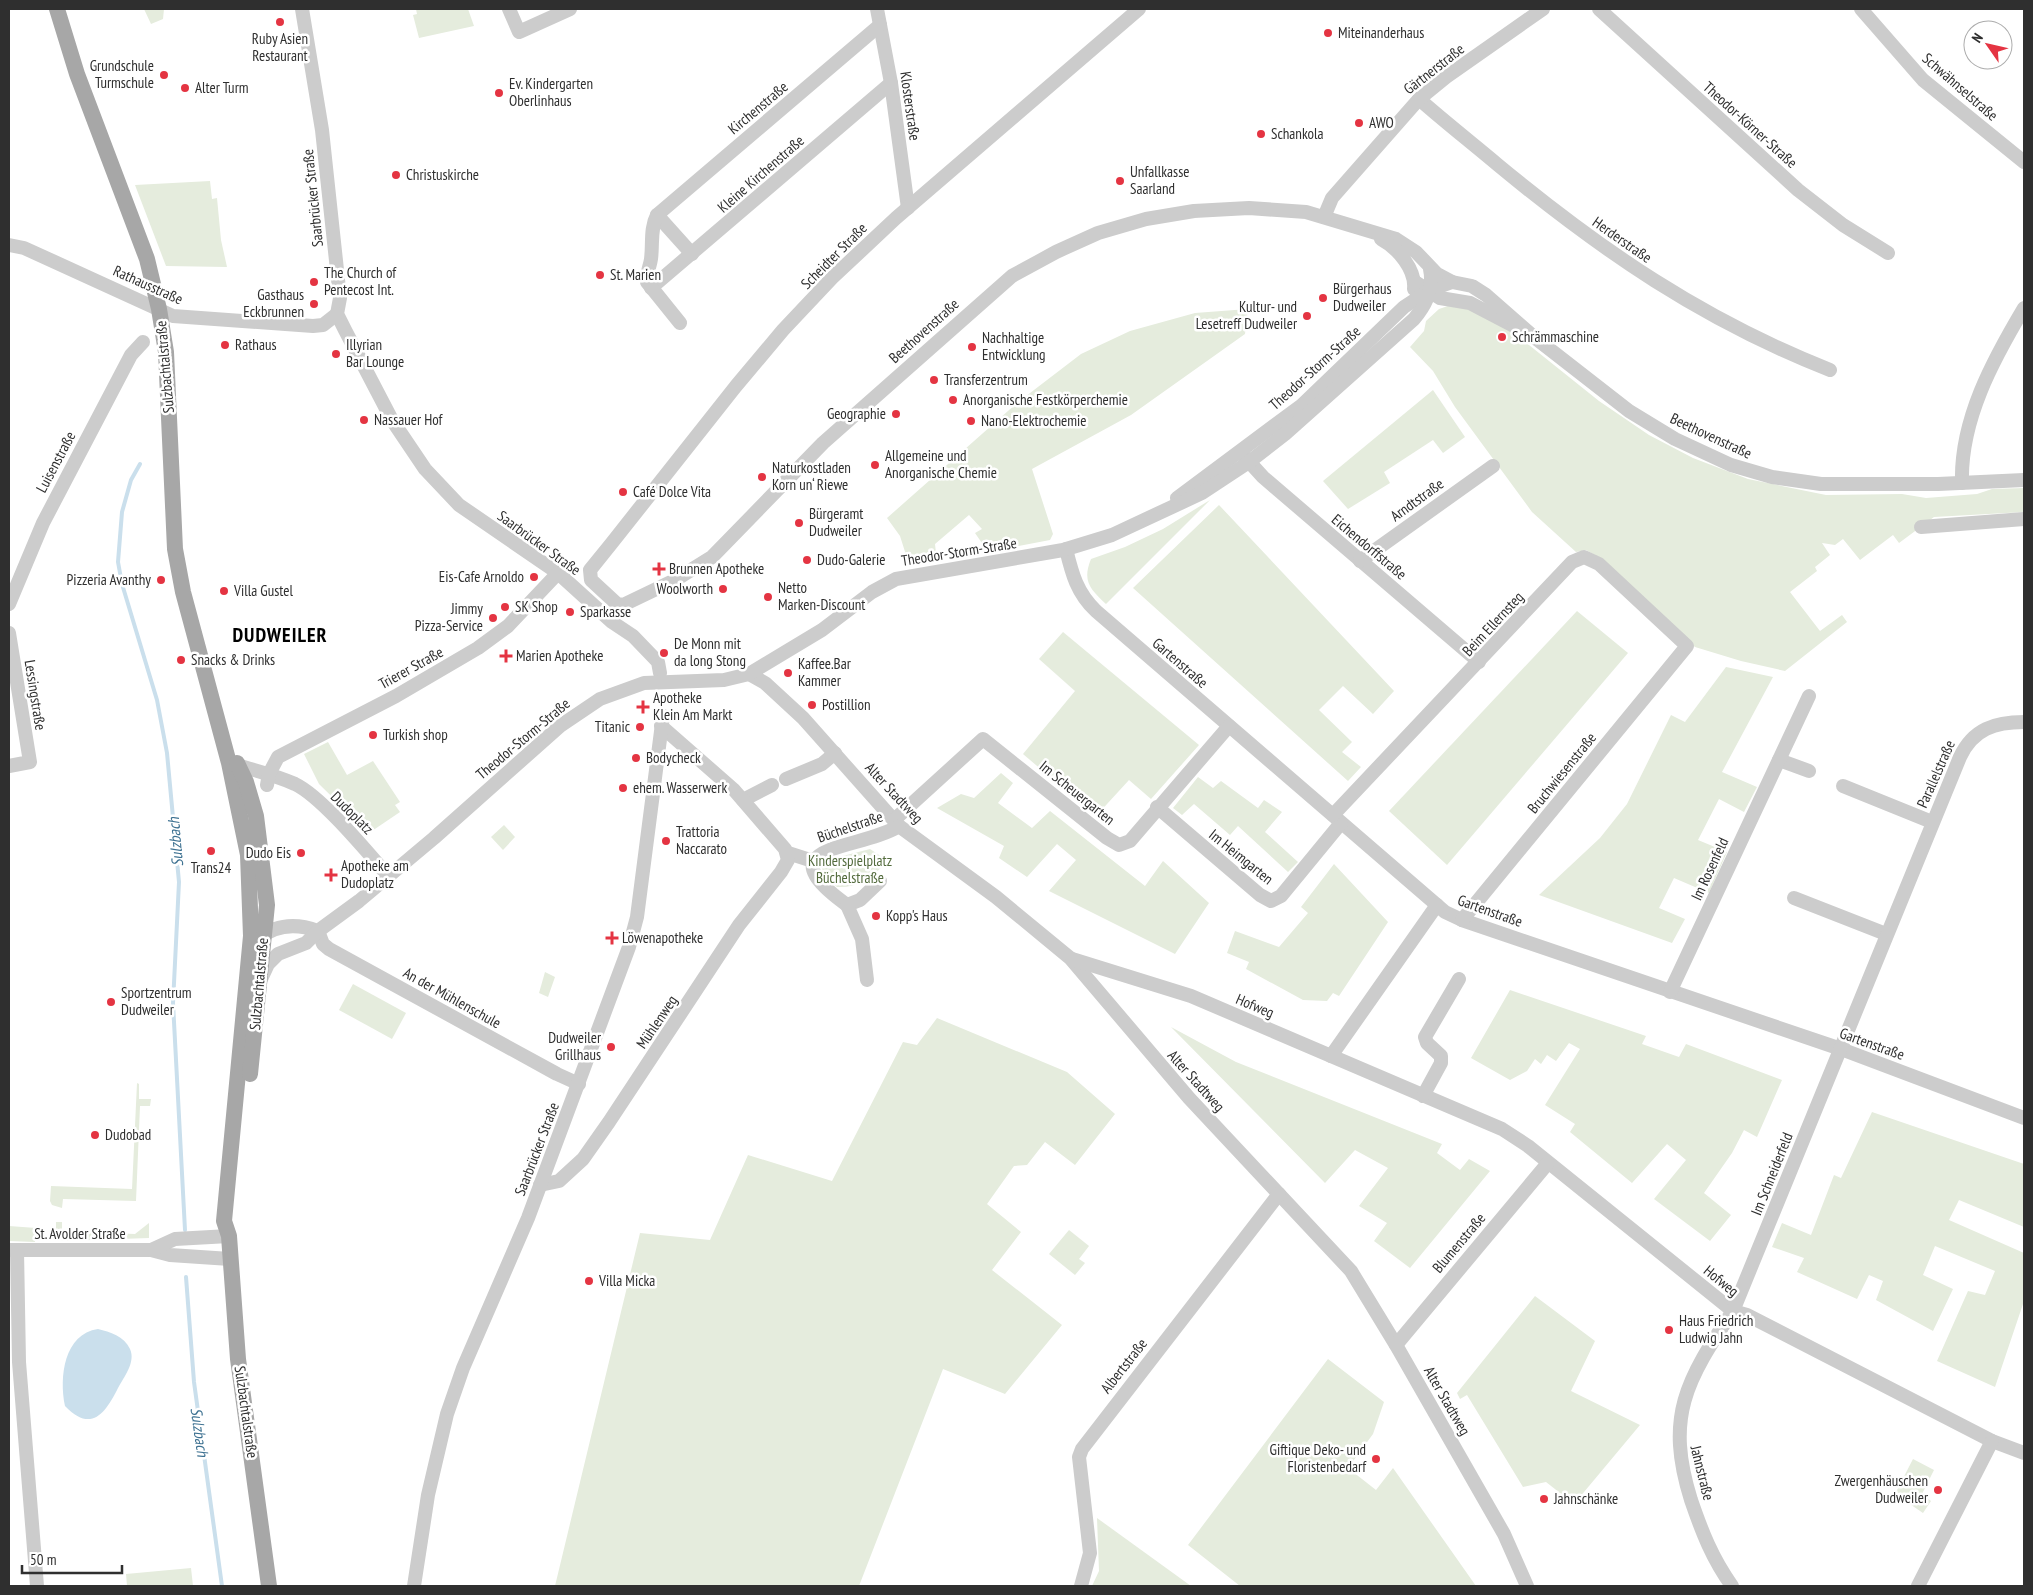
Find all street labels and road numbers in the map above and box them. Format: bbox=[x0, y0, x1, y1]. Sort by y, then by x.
street label: Gärtnerstraße bbox=[1400, 39, 1468, 98]
street label: Schwähnselstraße bbox=[1919, 49, 2002, 125]
street label: Klosterstraße bbox=[896, 70, 925, 142]
street label: Kirchenstraße bbox=[724, 77, 791, 138]
street label: Theodor-Körner-Straße bbox=[1699, 77, 1801, 172]
street label: Kleine Kirchenstraße bbox=[713, 131, 808, 216]
street label: Saarbrücker Straße bbox=[298, 148, 327, 248]
street label: Herderstraße bbox=[1589, 212, 1656, 267]
street label: Scheidter Straße bbox=[797, 219, 871, 293]
street label: Rathausstraße bbox=[110, 261, 186, 308]
street label: Beethovenstraße bbox=[885, 294, 963, 367]
street label: Sulzbachtalstraße bbox=[151, 320, 178, 414]
street label: Theodor-Storm-Straße bbox=[1265, 322, 1364, 414]
street label: Beethovenstraße bbox=[1667, 408, 1755, 463]
street label: Luisenstraße bbox=[32, 428, 80, 496]
street label: Arndtstraße bbox=[1386, 474, 1447, 525]
street label: Saarbrücker Straße bbox=[494, 506, 585, 579]
street label: Eichendorffstraße bbox=[1328, 510, 1411, 583]
street label: Theodor-Storm-Straße bbox=[900, 533, 1018, 570]
street label: Beim Ellernsteg bbox=[1458, 587, 1527, 660]
street label: Gartenstraße bbox=[1149, 633, 1212, 692]
street label: Trierer Straße bbox=[375, 642, 446, 693]
street label: Lessingstraße bbox=[21, 658, 50, 731]
street label: Theodor-Storm-Straße bbox=[472, 694, 573, 783]
street label: Bruchwiesenstraße bbox=[1523, 728, 1600, 817]
street label: Parallelstraße bbox=[1912, 737, 1959, 811]
street label: Im Scheuergarten bbox=[1036, 756, 1119, 829]
street label: Alter Stadtweg bbox=[861, 758, 927, 827]
street label: Dudoplatz bbox=[327, 787, 378, 838]
street label: Büchelstraße bbox=[815, 806, 885, 847]
street label: Im Heimgarten bbox=[1205, 825, 1277, 888]
street label: Im Rosenfeld bbox=[1687, 834, 1732, 903]
street label: Gartenstraße bbox=[1455, 890, 1525, 931]
street label: Sulzbachtalstraße bbox=[245, 937, 272, 1031]
street label: An der Mühlenschule bbox=[400, 963, 505, 1032]
street label: Hofweg bbox=[1233, 989, 1277, 1022]
street label: Mühlenweg bbox=[632, 991, 681, 1052]
street label: Gartenstraße bbox=[1837, 1023, 1907, 1064]
street label: Alter Stadtweg bbox=[1164, 1046, 1229, 1115]
street label: Saarbrücker Straße bbox=[510, 1100, 563, 1198]
street label: Im Schneiderfeld bbox=[1746, 1130, 1797, 1218]
street label: Blumenstraße bbox=[1428, 1209, 1489, 1277]
street label: St. Avolder Straße bbox=[34, 1224, 126, 1243]
street label: Hofweg bbox=[1700, 1261, 1743, 1300]
street label: Albertstraße bbox=[1096, 1334, 1151, 1397]
street label: Alter Stadtweg bbox=[1420, 1363, 1475, 1439]
street label: Sulzbachtalstraße bbox=[231, 1365, 262, 1459]
street label: Jahnstraße bbox=[1686, 1443, 1718, 1502]

